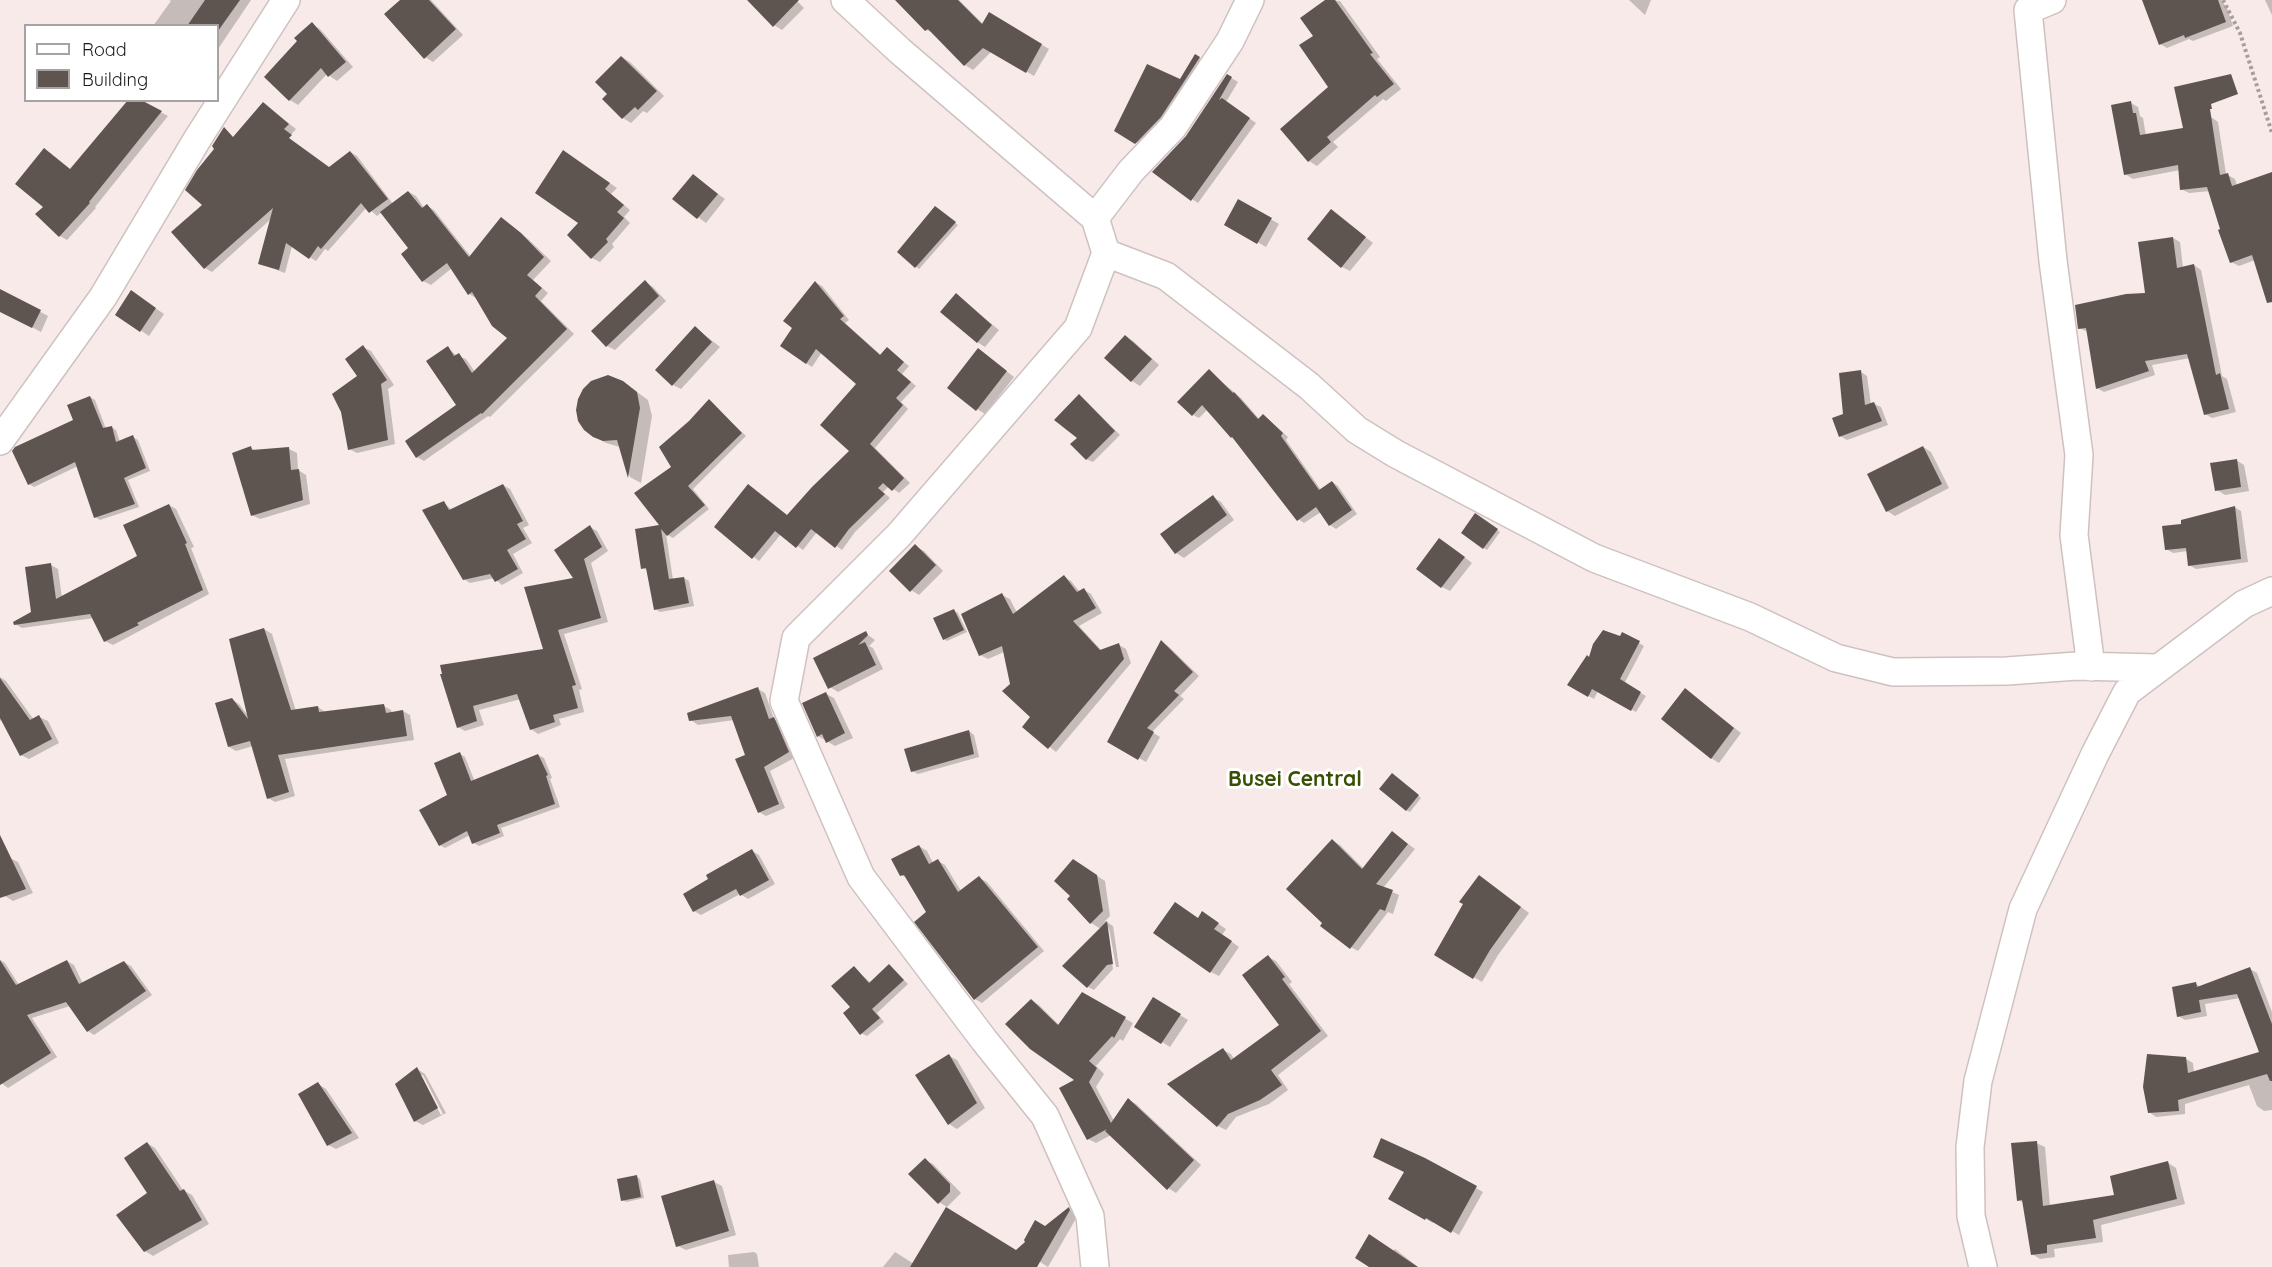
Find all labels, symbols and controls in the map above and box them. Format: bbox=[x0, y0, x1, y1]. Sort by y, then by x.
legend bbox=[24, 24, 219, 102]
text: Road bbox=[82, 38, 127, 61]
text: Building bbox=[82, 68, 148, 91]
district label: Busei Central bbox=[1228, 767, 1362, 793]

